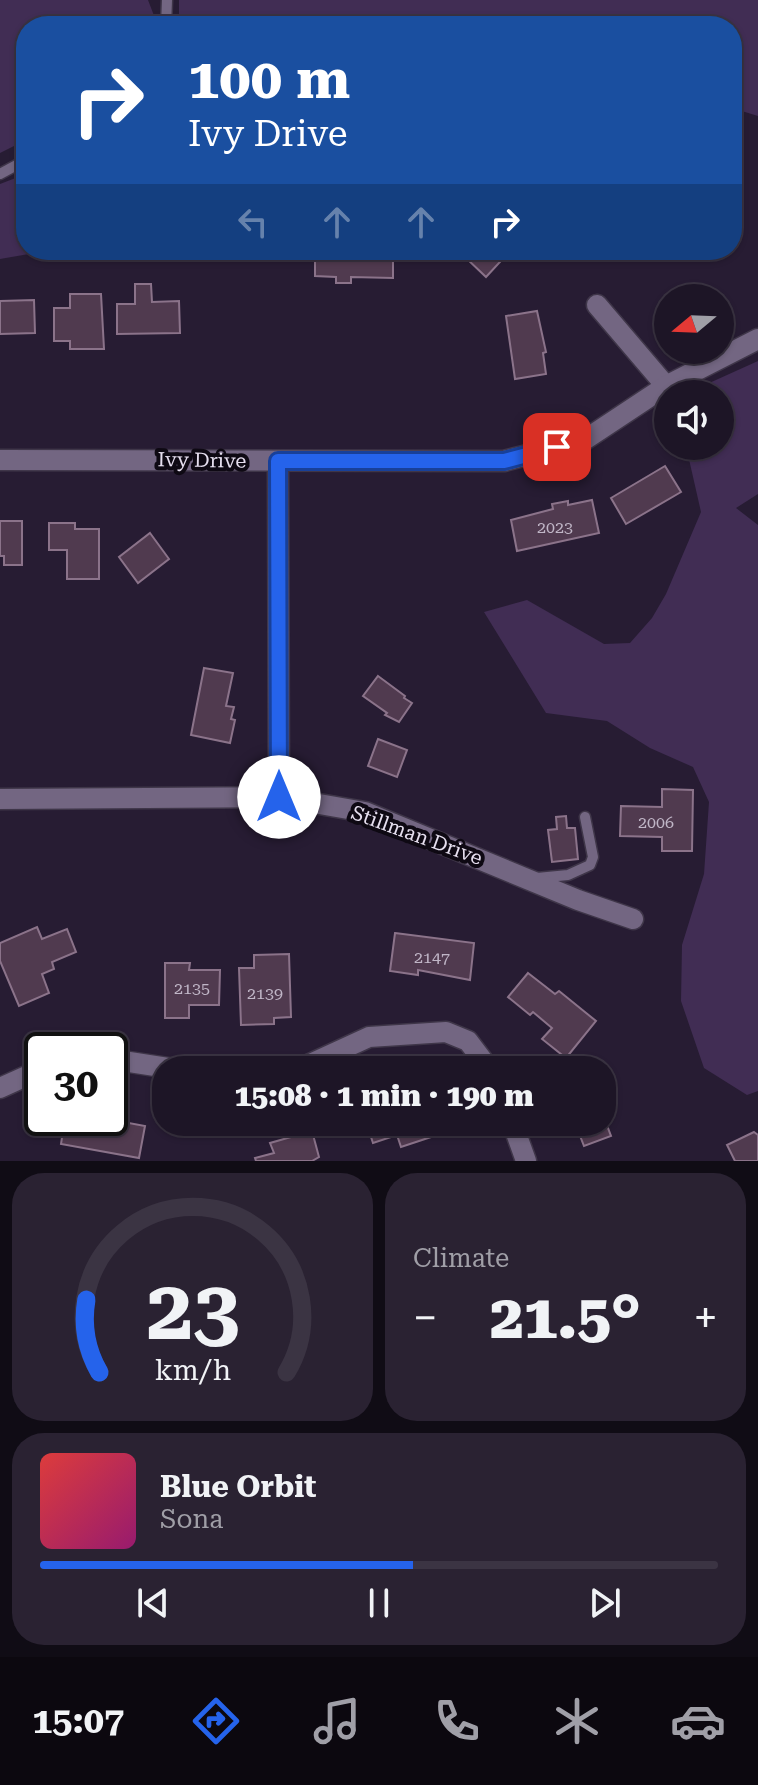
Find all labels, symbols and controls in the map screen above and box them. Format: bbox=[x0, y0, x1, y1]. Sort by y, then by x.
text: 100 m bbox=[188, 46, 350, 112]
icon: right bbox=[56, 48, 160, 152]
text: Ivy Drive bbox=[188, 113, 347, 155]
icon: left bbox=[231, 200, 275, 244]
icon: ahead bbox=[315, 200, 359, 244]
icon: ahead bbox=[399, 200, 443, 244]
icon: right bbox=[483, 200, 527, 244]
north arrow bbox=[654, 284, 734, 364]
map controls bbox=[654, 284, 734, 460]
button: sound bbox=[654, 380, 734, 460]
pin bbox=[523, 413, 591, 481]
icon: arrive bbox=[535, 425, 579, 469]
street label: Ivy Drive bbox=[158, 447, 247, 473]
house number: 2023 bbox=[537, 518, 573, 537]
position arrow bbox=[237, 755, 321, 839]
street label: Stillman Drive bbox=[348, 800, 486, 870]
house number: 2006 bbox=[638, 813, 674, 832]
house number: 2147 bbox=[414, 948, 450, 967]
house number: 2135 bbox=[174, 979, 210, 998]
house number: 2139 bbox=[247, 984, 283, 1003]
speed limit sign: 30 bbox=[24, 1032, 128, 1136]
text: 15:08 · 1 min · 190 m bbox=[234, 1078, 534, 1113]
text: Climate bbox=[413, 1243, 509, 1273]
text: 23 bbox=[146, 1262, 239, 1359]
text: 21.5° bbox=[490, 1282, 641, 1353]
text: − bbox=[413, 1292, 438, 1344]
text: + bbox=[693, 1292, 718, 1344]
text: km/h bbox=[154, 1353, 231, 1387]
text: Blue Orbit bbox=[160, 1469, 316, 1504]
text: Sona bbox=[160, 1504, 223, 1534]
icon: previous bbox=[131, 1581, 175, 1625]
icon: pause bbox=[357, 1581, 401, 1625]
icon: next bbox=[583, 1581, 627, 1625]
icon: directions bbox=[188, 1693, 244, 1749]
icon: music bbox=[309, 1693, 365, 1749]
icon: phone bbox=[429, 1693, 485, 1749]
icon: climate bbox=[549, 1693, 605, 1749]
icon: car bbox=[670, 1693, 726, 1749]
text: 15:07 bbox=[32, 1700, 124, 1742]

